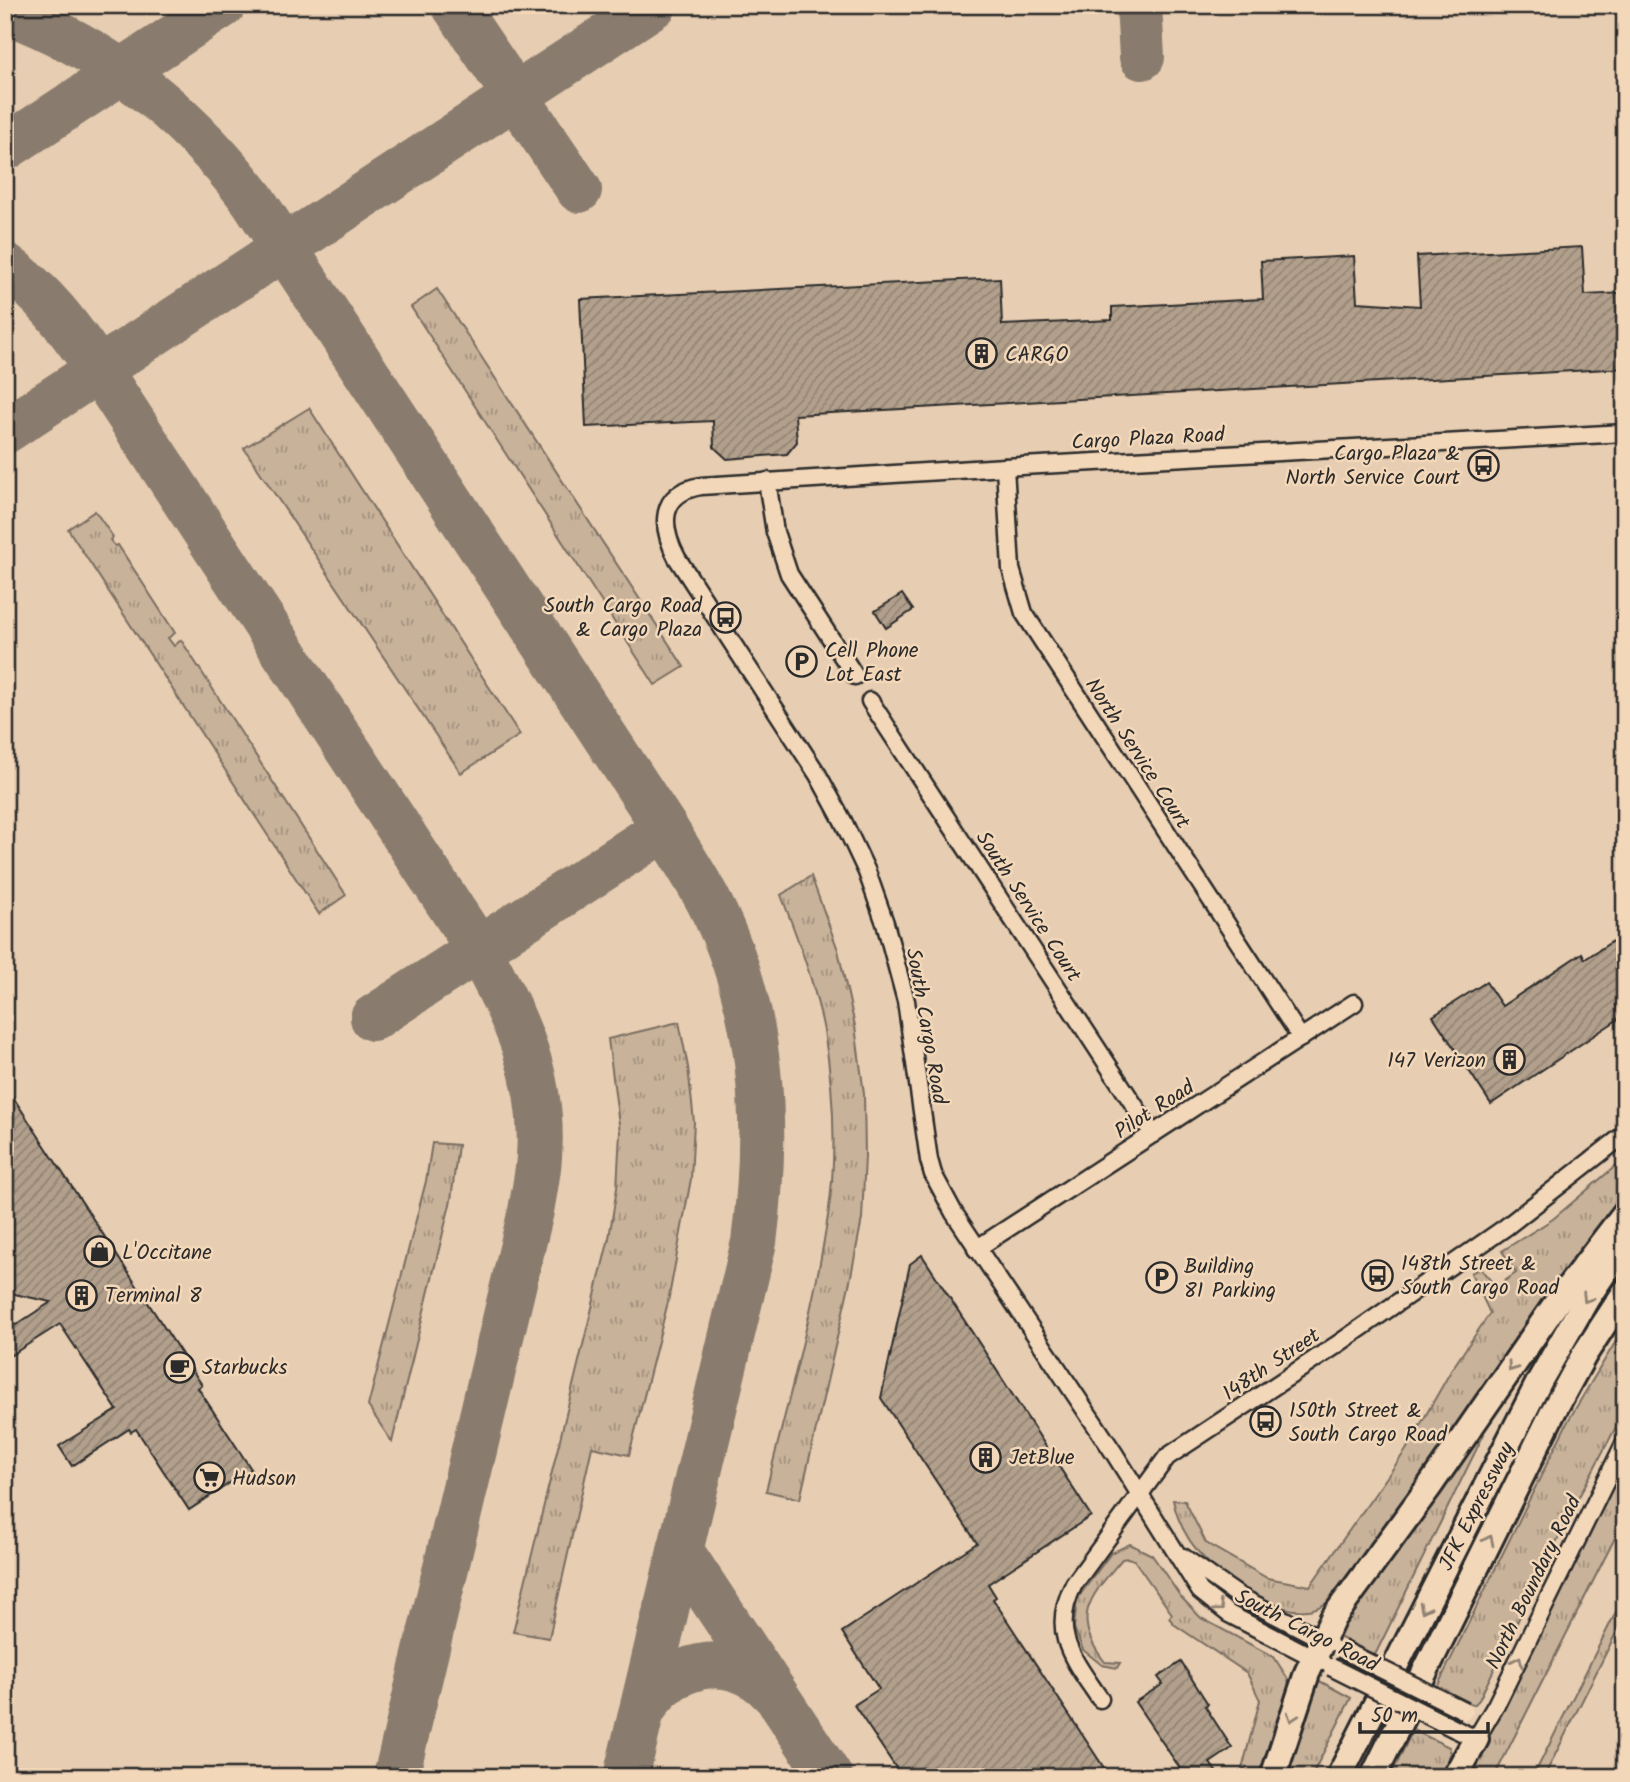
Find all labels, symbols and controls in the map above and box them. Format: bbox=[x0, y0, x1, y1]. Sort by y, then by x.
building icon: CARGO bbox=[965, 337, 999, 371]
place label: CARGO bbox=[1005, 339, 1068, 372]
street label: Cargo Plaza Road bbox=[1071, 419, 1226, 460]
place label: Cargo Plaza & North Service Court bbox=[1286, 438, 1461, 495]
bus stop icon: Cargo Plaza & North Service Court bbox=[1466, 448, 1500, 482]
place label: South Cargo Road & Cargo Plaza bbox=[544, 590, 703, 647]
bus stop icon: South Cargo Road & Cargo Plaza bbox=[708, 600, 742, 634]
place label: Cell Phone Lot East bbox=[825, 635, 919, 692]
parking icon: Cell Phone Lot East bbox=[785, 645, 819, 679]
street label: North Service Court bbox=[1075, 672, 1199, 837]
street label: South Service Court bbox=[966, 825, 1090, 990]
street label: South Cargo Road bbox=[896, 946, 956, 1107]
building icon: 147 Verizon bbox=[1492, 1043, 1526, 1077]
place label: 147 Verizon bbox=[1387, 1045, 1486, 1078]
street label: Pilot Road bbox=[1108, 1072, 1202, 1149]
shop icon: L'Occitane bbox=[82, 1235, 116, 1269]
place label: L'Occitane bbox=[122, 1237, 212, 1270]
place label: 148th Street & South Cargo Road bbox=[1401, 1248, 1559, 1305]
place label: Building 81 Parking bbox=[1184, 1251, 1276, 1308]
bus stop icon: 148th Street & South Cargo Road bbox=[1361, 1258, 1395, 1292]
parking icon: Building 81 Parking bbox=[1144, 1261, 1178, 1295]
building icon: Terminal 8 bbox=[65, 1278, 99, 1312]
place label: Terminal 8 bbox=[105, 1280, 202, 1313]
one-way arrow bbox=[1582, 1291, 1595, 1304]
street label: 148th Street bbox=[1216, 1320, 1328, 1410]
cafe icon: Starbucks bbox=[162, 1350, 196, 1384]
place label: Starbucks bbox=[202, 1352, 287, 1385]
one-way arrow bbox=[1508, 1359, 1520, 1372]
place label: 150th Street & South Cargo Road bbox=[1289, 1395, 1447, 1452]
bus stop icon: 150th Street & South Cargo Road bbox=[1249, 1405, 1283, 1439]
street label: JFK Expressway bbox=[1431, 1436, 1524, 1577]
building icon: JetBlue bbox=[969, 1440, 1003, 1474]
place label: JetBlue bbox=[1009, 1442, 1075, 1475]
supermarket icon: Hudson bbox=[192, 1461, 226, 1495]
place label: Hudson bbox=[232, 1463, 296, 1496]
street label: North Boundary Road bbox=[1478, 1489, 1591, 1675]
one-way arrow bbox=[1481, 1535, 1495, 1547]
street label: South Cargo Road bbox=[1228, 1581, 1385, 1682]
one-way arrow bbox=[1211, 1599, 1224, 1611]
one-way arrow bbox=[1419, 1601, 1433, 1614]
one-way arrow bbox=[1509, 1656, 1523, 1668]
scale bar bbox=[1360, 1691, 1488, 1735]
text: 50 m bbox=[1371, 1700, 1418, 1733]
one-way arrow bbox=[1286, 1711, 1301, 1723]

